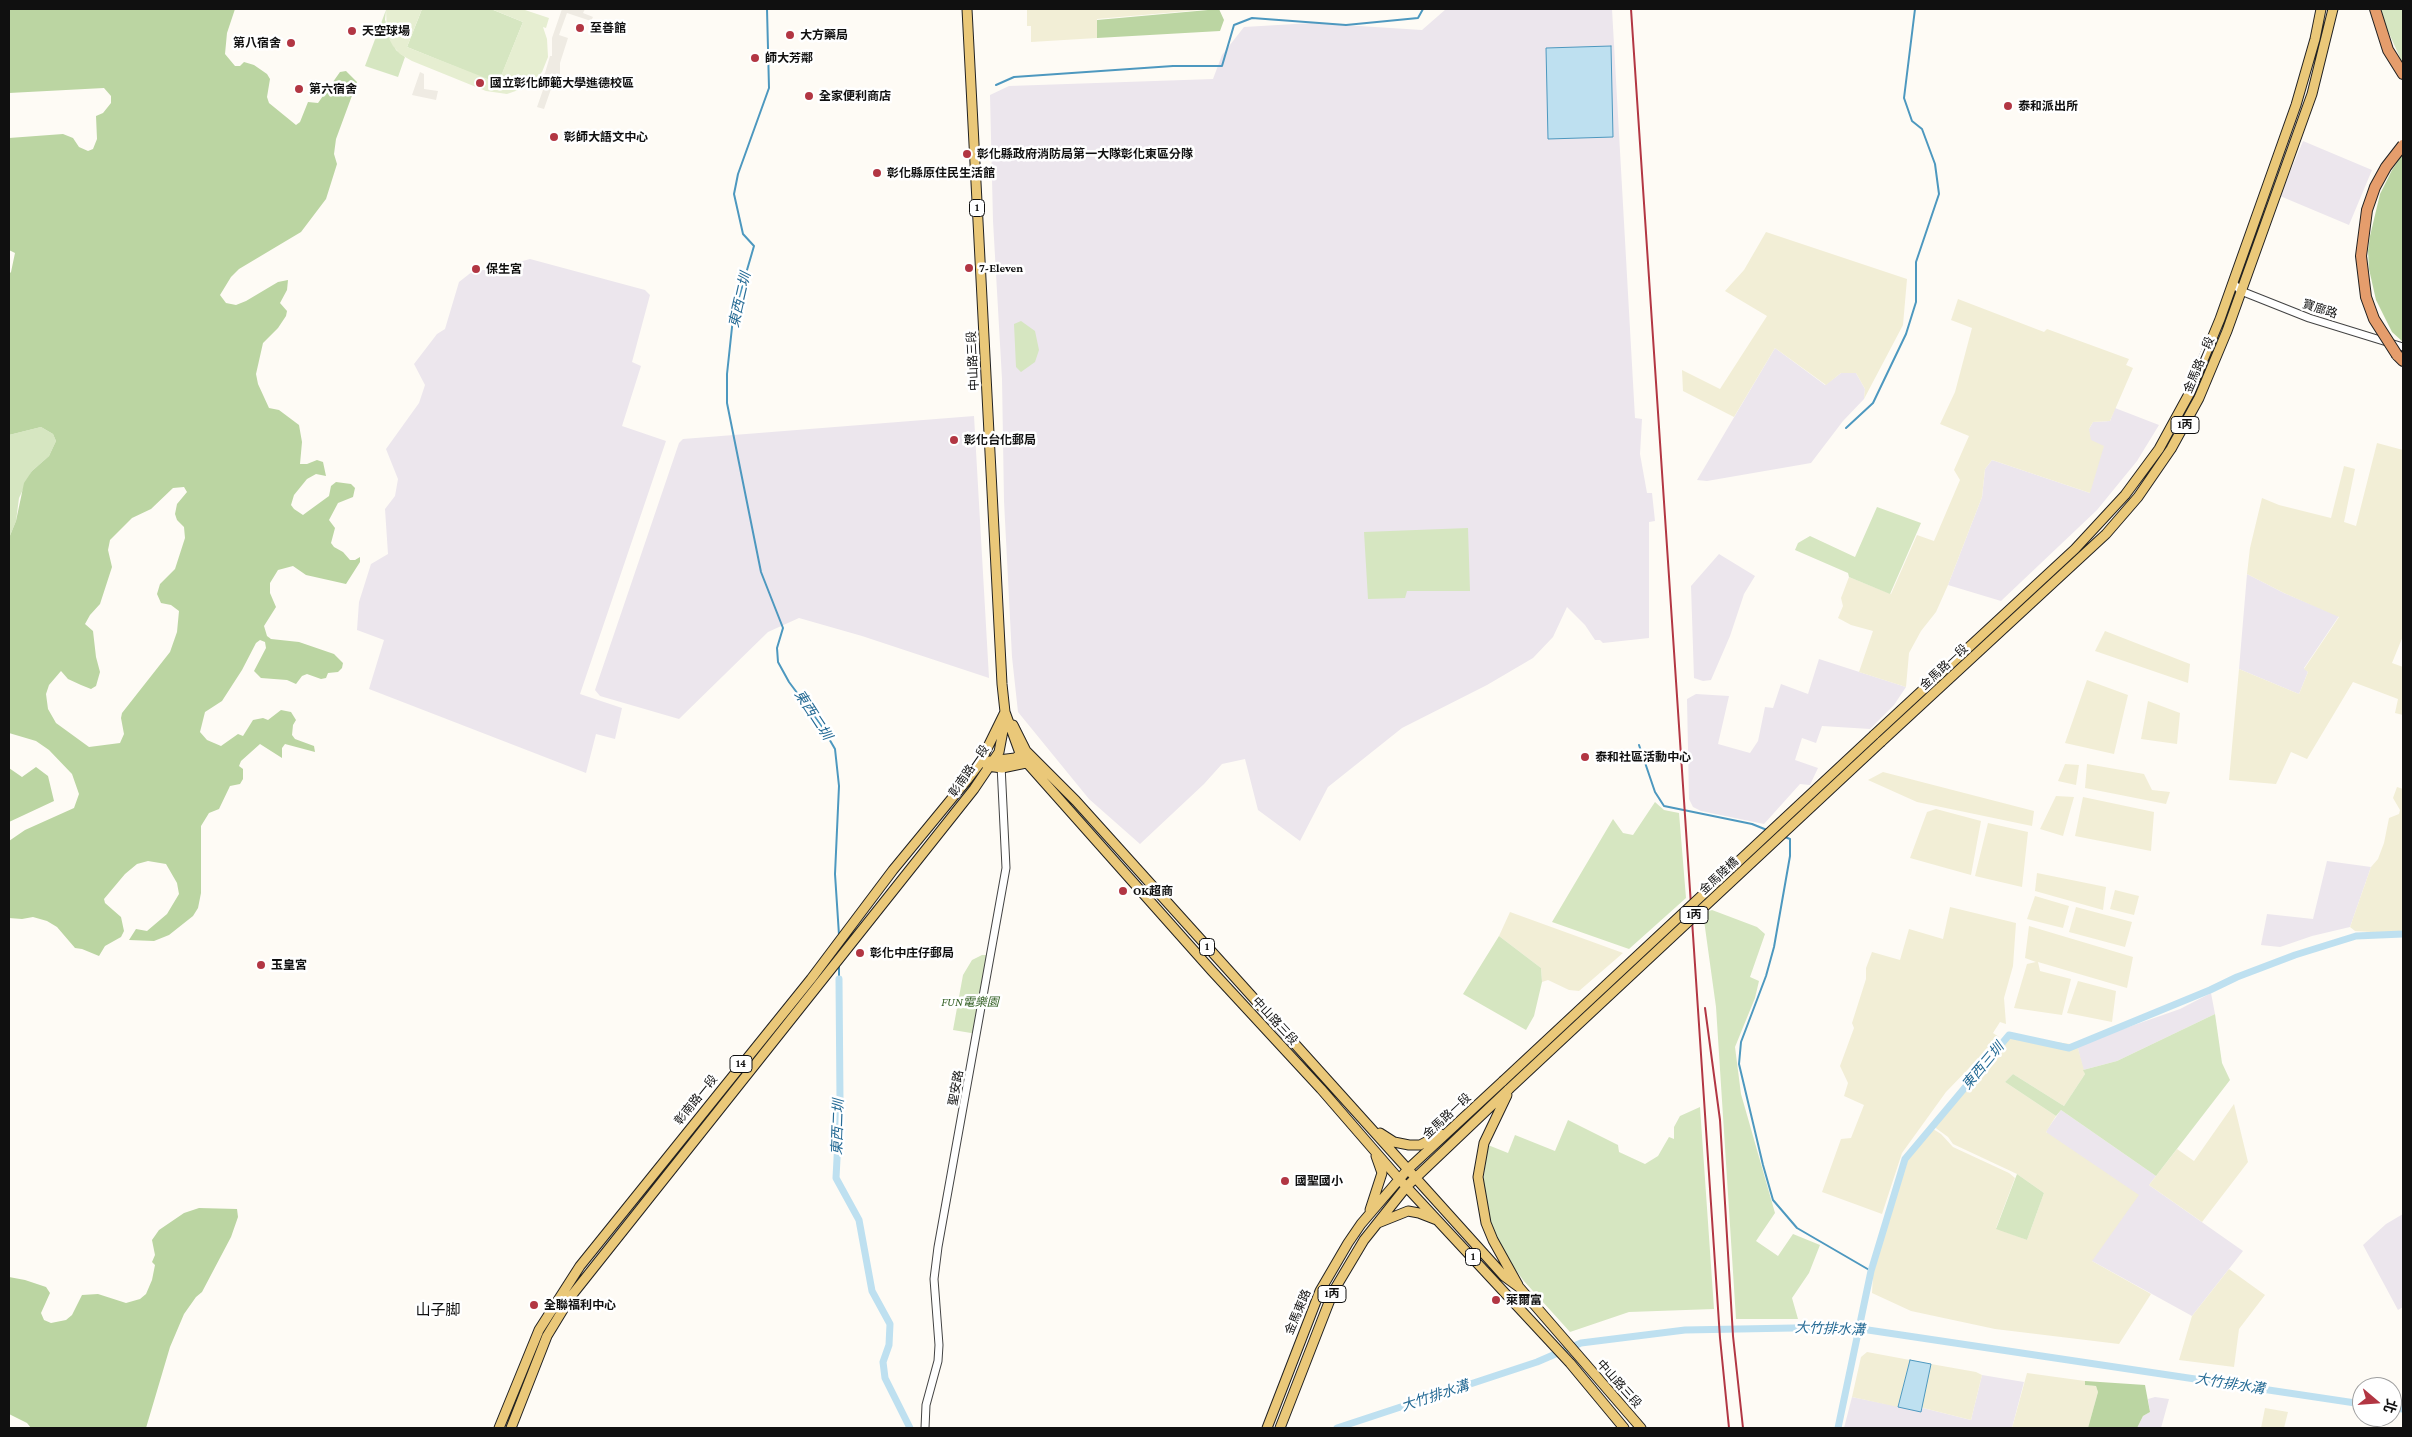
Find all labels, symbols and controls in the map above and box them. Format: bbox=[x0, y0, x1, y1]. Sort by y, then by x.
place label: 至善館 bbox=[590, 21, 626, 35]
marker: 至善館 bbox=[574, 22, 586, 34]
place label: 天空球場 bbox=[362, 24, 410, 38]
marker: 天空球場 bbox=[346, 25, 358, 37]
place label: 大方藥局 bbox=[800, 28, 848, 42]
marker: 大方藥局 bbox=[784, 29, 796, 41]
place label: 第八宿舍 bbox=[233, 36, 281, 50]
marker: 第八宿舍 bbox=[285, 37, 297, 49]
place label: 師大芳鄰 bbox=[765, 51, 813, 65]
marker: 師大芳鄰 bbox=[749, 52, 761, 64]
place label: 國立彰化師範大學進德校區 bbox=[490, 76, 634, 90]
marker: 國立彰化師範大學進德校區 bbox=[474, 77, 486, 89]
place label: 第六宿舍 bbox=[309, 82, 357, 96]
marker: 第六宿舍 bbox=[293, 83, 305, 95]
place label: 全家便利商店 bbox=[819, 89, 891, 103]
marker: 全家便利商店 bbox=[803, 90, 815, 102]
place label: 泰和派出所 bbox=[2018, 99, 2078, 113]
marker: 泰和派出所 bbox=[2002, 100, 2014, 112]
place label: 彰師大語文中心 bbox=[564, 130, 648, 144]
marker: 彰師大語文中心 bbox=[548, 131, 560, 143]
place label: 彰化縣政府消防局第一大隊彰化東區分隊 bbox=[977, 147, 1193, 161]
marker: 彰化縣政府消防局第一大隊彰化東區分隊 bbox=[961, 148, 973, 160]
place label: 彰化縣原住民生活館 bbox=[887, 166, 995, 180]
marker: 彰化縣原住民生活館 bbox=[871, 167, 883, 179]
road number: 1 bbox=[970, 200, 984, 217]
place label: 7-Eleven bbox=[979, 261, 1023, 275]
place label: 保生宮 bbox=[486, 262, 522, 276]
marker: 7-Eleven bbox=[963, 262, 975, 274]
marker: 保生宮 bbox=[470, 263, 482, 275]
water label: 東西二圳 bbox=[726, 271, 754, 329]
street label: 寶廍路 bbox=[2301, 297, 2339, 321]
street label: 中山路三段 bbox=[964, 331, 982, 391]
street label: 金馬路一段 bbox=[2181, 335, 2217, 395]
road number: 1丙 bbox=[2171, 416, 2199, 434]
place label: 彰化台化郵局 bbox=[964, 433, 1036, 447]
marker: 彰化台化郵局 bbox=[948, 434, 960, 446]
street label: 金馬路一段 bbox=[1917, 641, 1971, 693]
water label: 東西二圳 bbox=[791, 687, 835, 743]
street label: 彰南路一段 bbox=[946, 742, 992, 800]
place label: 泰和社區活動中心 bbox=[1595, 750, 1691, 764]
marker: 泰和社區活動中心 bbox=[1579, 751, 1591, 763]
street label: 金馬陸橋 bbox=[1697, 854, 1741, 898]
place label: OK超商 bbox=[1133, 884, 1173, 898]
marker: OK超商 bbox=[1117, 885, 1129, 897]
road number: 1丙 bbox=[1680, 906, 1708, 924]
road number: 1 bbox=[1200, 939, 1214, 956]
place label: 彰化中庄仔郵局 bbox=[870, 946, 954, 960]
marker: 彰化中庄仔郵局 bbox=[854, 947, 866, 959]
place label: 玉皇宮 bbox=[271, 958, 307, 972]
marker: 玉皇宮 bbox=[255, 959, 267, 971]
street label: 中山路三段 bbox=[1249, 994, 1301, 1048]
park label: FUN電樂園 bbox=[941, 995, 999, 1009]
water label: 東西三圳 bbox=[1959, 1039, 2007, 1093]
road number: 14 bbox=[730, 1056, 752, 1072]
street label: 聖安路 bbox=[946, 1069, 966, 1107]
street label: 彰南路一段 bbox=[672, 1072, 720, 1128]
street label: 金馬路一段 bbox=[1420, 1090, 1474, 1142]
water label: 東西二圳 bbox=[829, 1099, 847, 1155]
place label: 國聖國小 bbox=[1295, 1174, 1343, 1188]
marker: 國聖國小 bbox=[1279, 1175, 1291, 1187]
road number: 1 bbox=[1466, 1248, 1480, 1266]
road number: 1丙 bbox=[1318, 1286, 1346, 1302]
street label: 金馬東路 bbox=[1282, 1287, 1314, 1337]
place label: 萊爾富 bbox=[1506, 1293, 1542, 1307]
marker: 萊爾富 bbox=[1490, 1294, 1502, 1306]
place label: 全聯福利中心 bbox=[544, 1298, 616, 1312]
marker: 全聯福利中心 bbox=[528, 1299, 540, 1311]
district label: 山子脚 bbox=[416, 1301, 460, 1319]
water label: 大竹排水溝 bbox=[1795, 1319, 1865, 1339]
street label: 中山路三段 bbox=[1594, 1357, 1644, 1411]
water label: 大竹排水溝 bbox=[2194, 1370, 2266, 1398]
water label: 大竹排水溝 bbox=[1399, 1377, 1471, 1415]
north arrow bbox=[2352, 1377, 2402, 1427]
text: 北 bbox=[2381, 1397, 2400, 1415]

